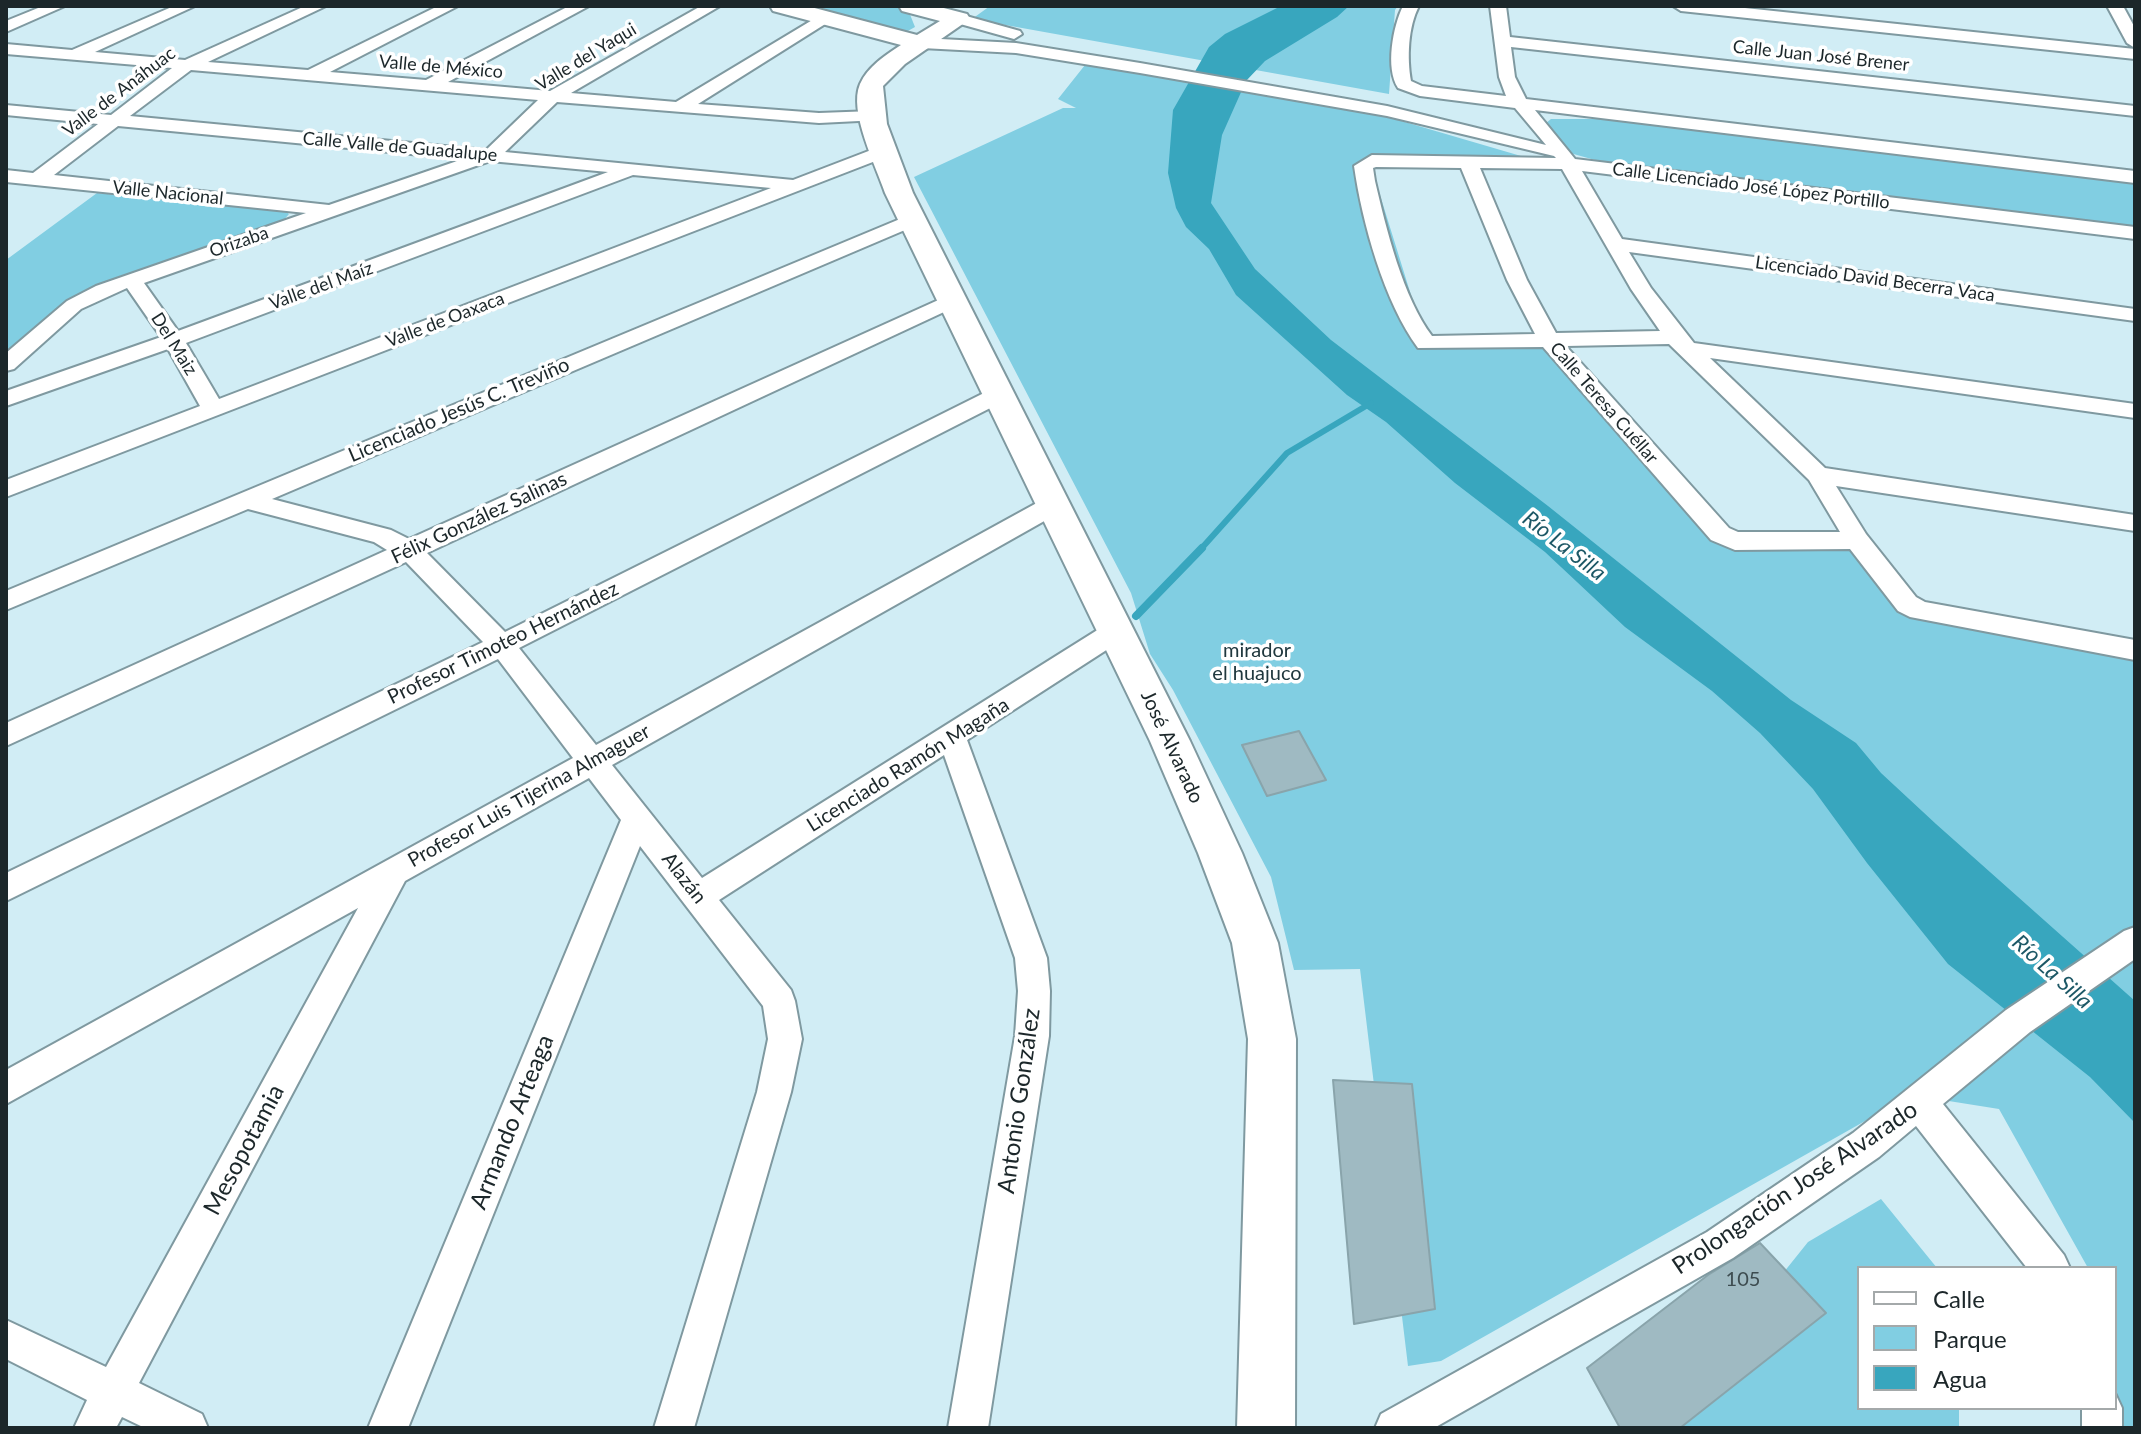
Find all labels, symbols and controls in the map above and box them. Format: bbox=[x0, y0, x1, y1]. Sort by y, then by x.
street label: Valle del Yaqui bbox=[532, 19, 640, 95]
street label: Calle Juan José Brener bbox=[1732, 36, 1910, 76]
street label: Valle de Anáhuac bbox=[58, 43, 180, 141]
street label: Valle de México bbox=[378, 51, 504, 83]
street label: Calle Valle de Guadalupe bbox=[302, 128, 498, 166]
street label: Calle Licenciado José López Portillo bbox=[1611, 158, 1891, 214]
street label: Valle Nacional bbox=[112, 176, 224, 210]
street label: Orizaba bbox=[207, 222, 271, 262]
street label: Licenciado David Becerra Vaca bbox=[1754, 251, 1996, 307]
street label: Valle del Maíz bbox=[266, 257, 376, 315]
street label: Valle de Oaxaca bbox=[383, 287, 507, 353]
street label: Del Maiz bbox=[146, 309, 202, 379]
street label: Calle Teresa Cuéllar bbox=[1545, 338, 1663, 468]
street label: Licenciado Jesús C. Treviño bbox=[345, 352, 573, 468]
street label: Félix González Salinas bbox=[387, 467, 571, 569]
water label: Río La Silla bbox=[1517, 505, 1611, 587]
street label: Profesor Timoteo Hernández bbox=[384, 577, 622, 709]
park label: mirador el huajuco bbox=[1212, 639, 1302, 686]
street label: José Alvarado bbox=[1135, 687, 1209, 807]
street label: Licenciado Ramón Magaña bbox=[802, 693, 1014, 837]
street label: Profesor Luis Tijerina Almaguer bbox=[404, 719, 654, 873]
street label: Alazán bbox=[657, 848, 711, 908]
water label: Río La Silla bbox=[2007, 929, 2097, 1015]
street label: Antonio González bbox=[992, 1006, 1046, 1196]
street label: Armando Arteaga bbox=[464, 1031, 560, 1213]
street label: Mesopotamia bbox=[198, 1080, 290, 1220]
street label: Prolongación José Alvarado bbox=[1667, 1095, 1923, 1281]
legend bbox=[1857, 1266, 2117, 1410]
house number: 105 bbox=[1726, 1268, 1760, 1292]
text: Calle bbox=[1933, 1284, 1985, 1313]
text: Parque bbox=[1933, 1324, 2007, 1353]
text: Agua bbox=[1933, 1364, 1987, 1393]

